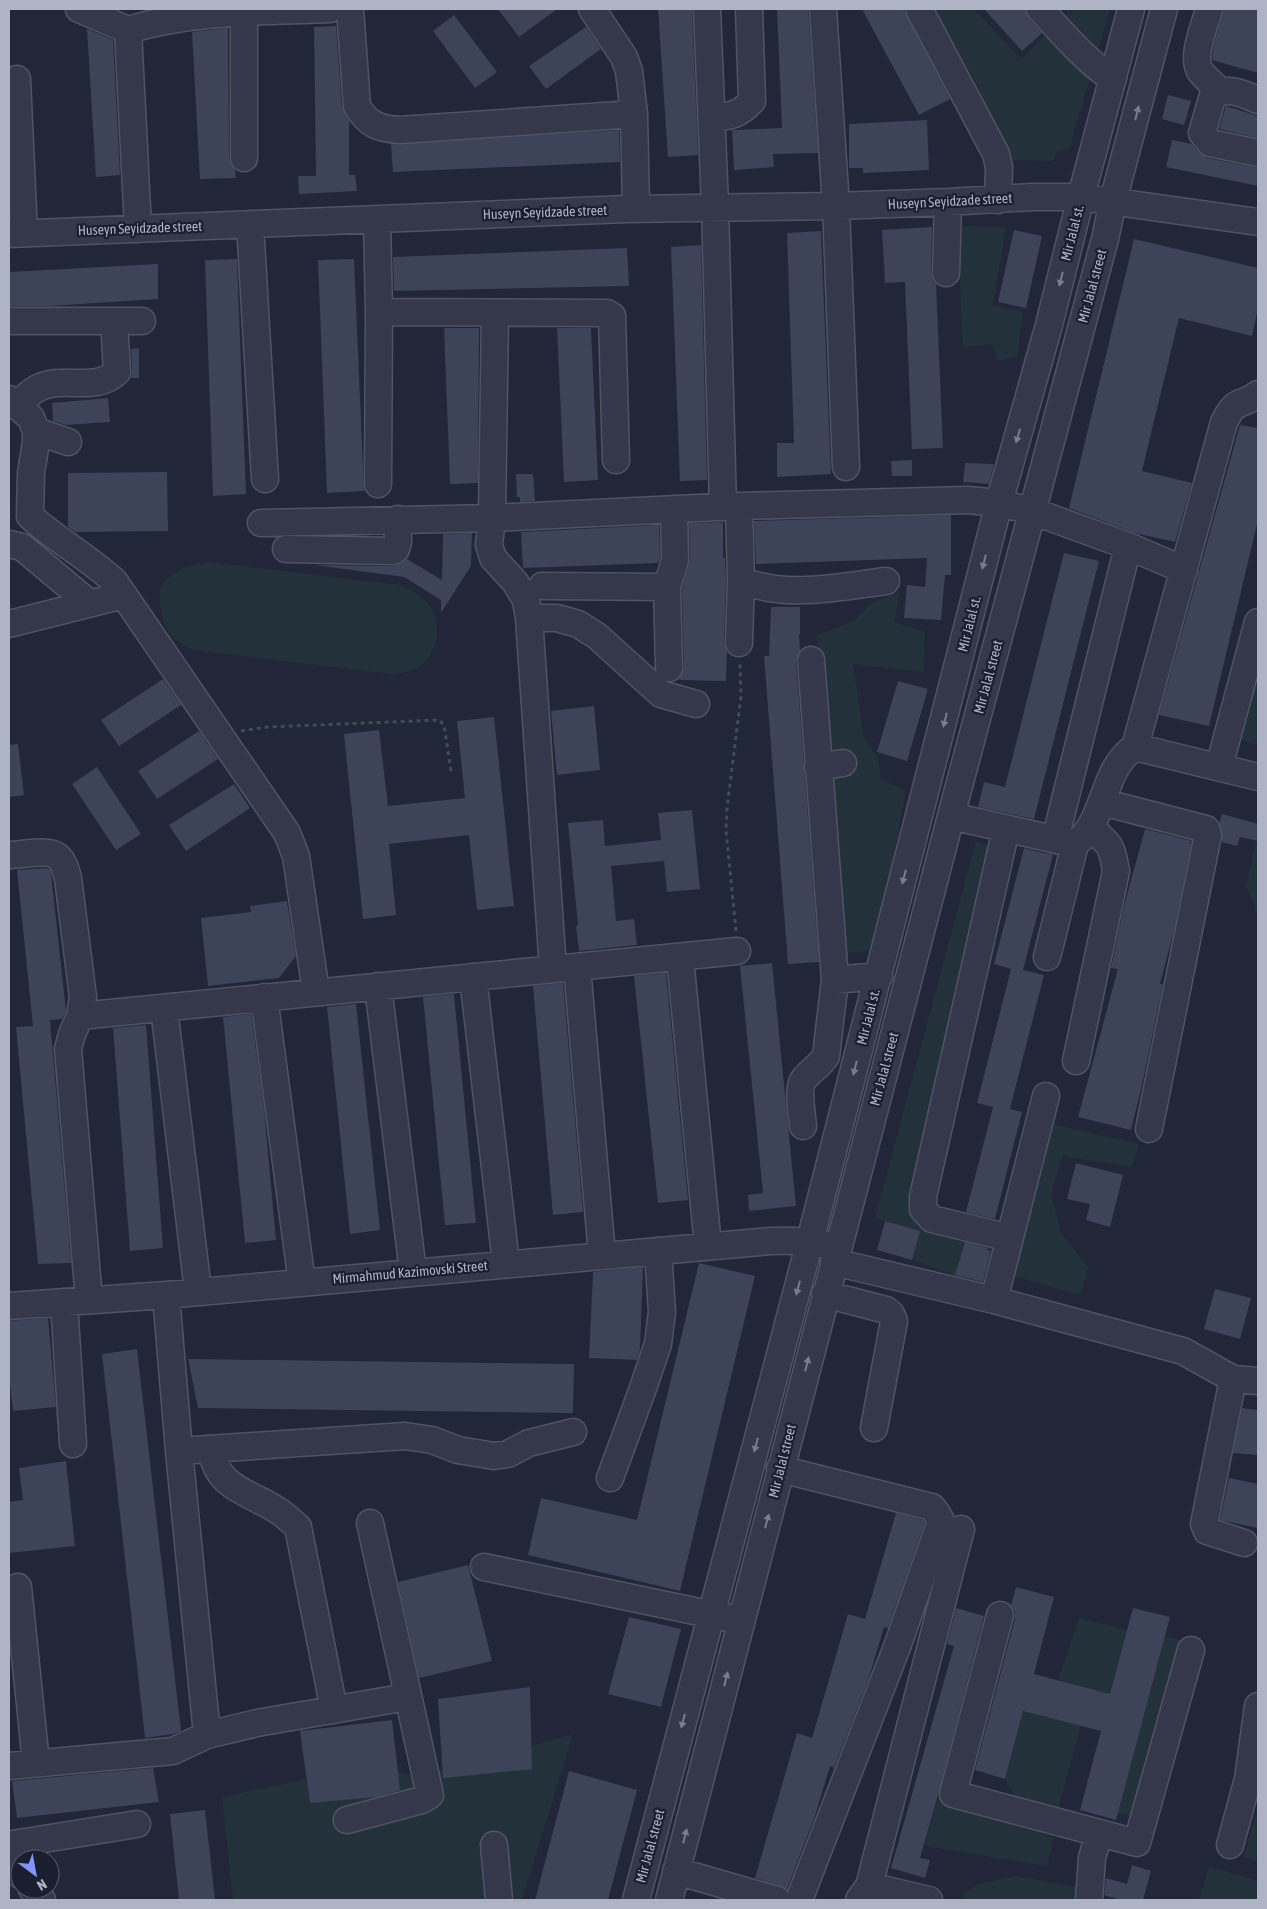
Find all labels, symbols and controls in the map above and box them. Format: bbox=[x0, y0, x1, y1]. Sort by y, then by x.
one-way arrow bbox=[1133, 105, 1141, 120]
street label: Huseyn Seyidzade street bbox=[887, 190, 1013, 212]
street label: Huseyn Seyidzade street bbox=[483, 202, 607, 222]
street label: Mir Jalal st. bbox=[1057, 203, 1087, 263]
street label: Huseyn Seyidzade street bbox=[78, 218, 202, 238]
street label: Mir Jalal street bbox=[1075, 248, 1109, 324]
one-way arrow bbox=[1057, 272, 1065, 287]
one-way arrow bbox=[1014, 428, 1022, 443]
one-way arrow bbox=[980, 554, 988, 569]
street label: Mir Jalal st. bbox=[954, 594, 984, 654]
street label: Mir Jalal street bbox=[971, 639, 1005, 715]
one-way arrow bbox=[940, 712, 948, 727]
one-way arrow bbox=[900, 869, 908, 884]
street label: Mir Jalal st. bbox=[853, 987, 883, 1047]
street label: Mir Jalal street bbox=[867, 1031, 901, 1107]
one-way arrow bbox=[851, 1061, 859, 1076]
street label: Mirmahmud Kazimovski Street bbox=[332, 1257, 488, 1287]
one-way arrow bbox=[794, 1281, 802, 1296]
one-way arrow bbox=[803, 1357, 811, 1372]
street label: Mir Jalal street bbox=[765, 1423, 799, 1499]
one-way arrow bbox=[752, 1438, 760, 1453]
one-way arrow bbox=[763, 1514, 771, 1529]
one-way arrow bbox=[722, 1671, 730, 1686]
one-way arrow bbox=[679, 1714, 687, 1729]
street label: Mir Jalal street bbox=[633, 1808, 667, 1884]
one-way arrow bbox=[682, 1829, 690, 1844]
north arrow bbox=[10, 1849, 60, 1899]
text: N bbox=[34, 1876, 50, 1894]

